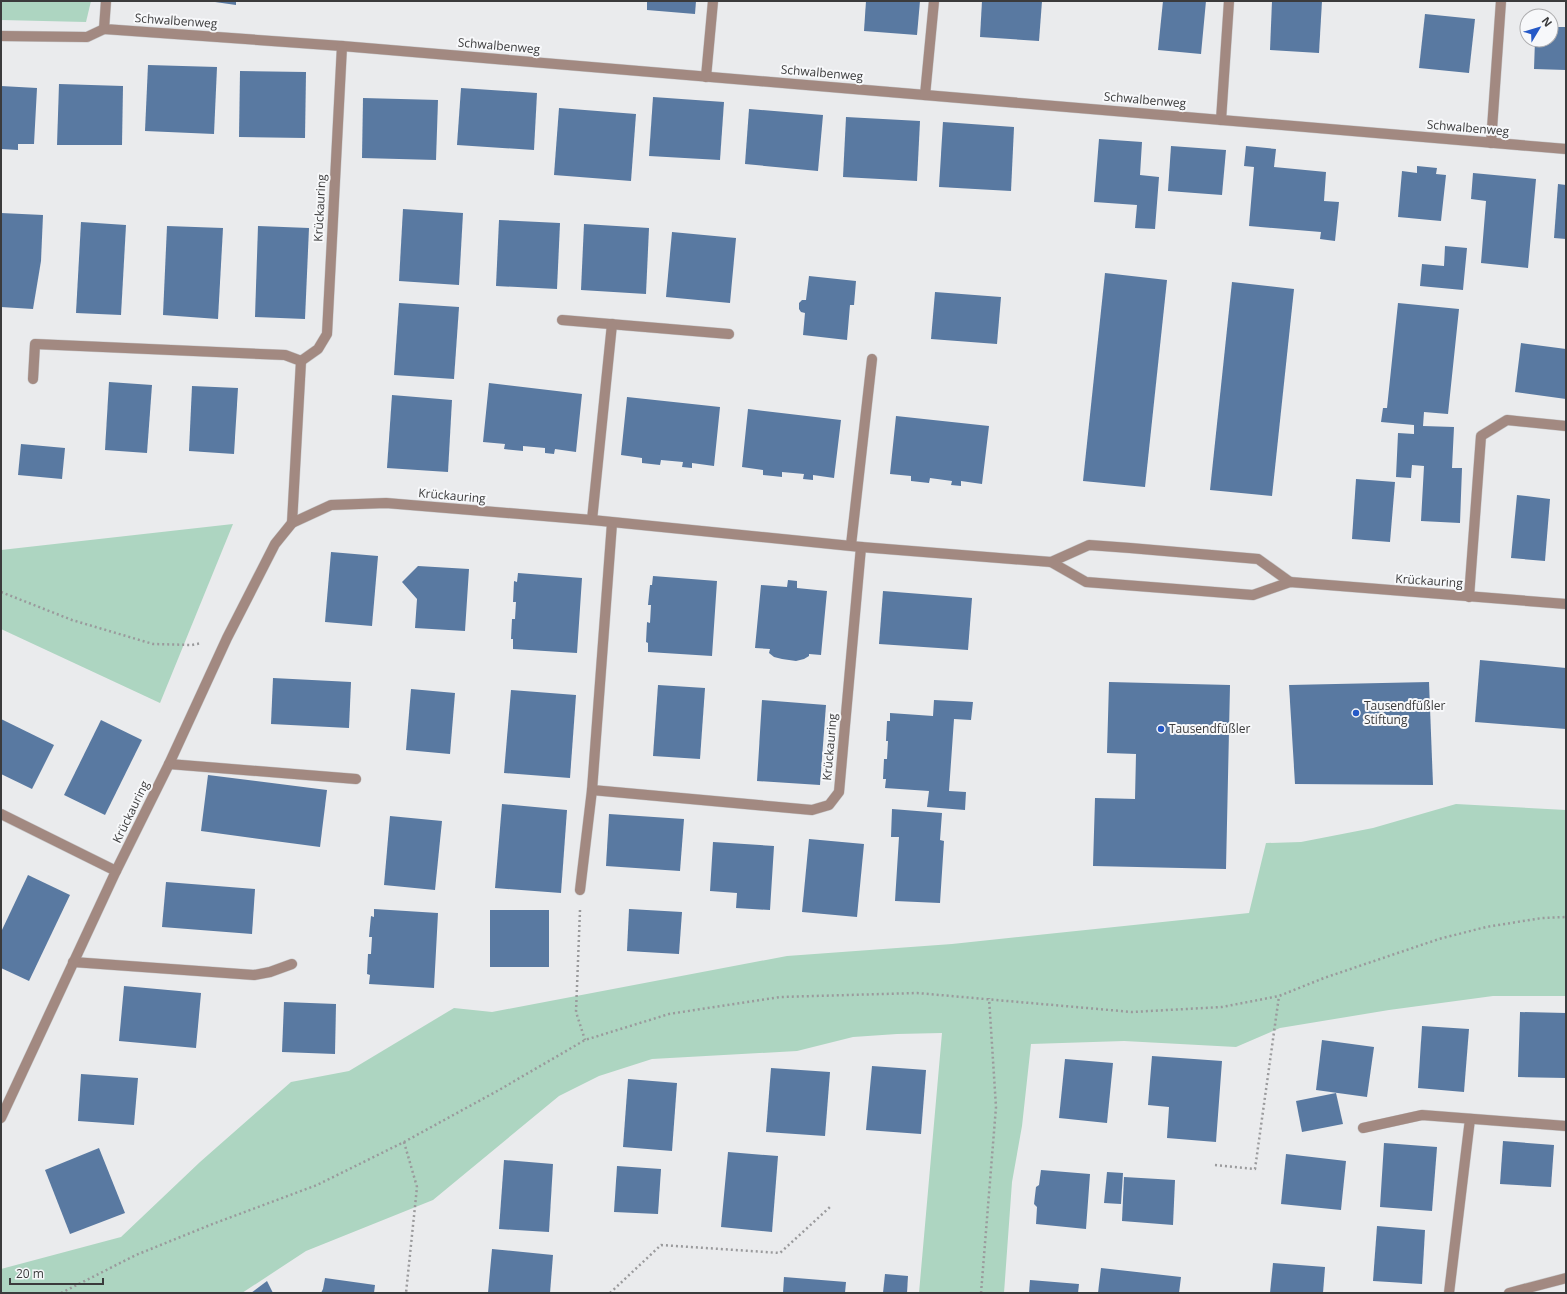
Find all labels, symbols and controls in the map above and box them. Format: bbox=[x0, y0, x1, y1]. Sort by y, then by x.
north arrow bbox=[1519, 8, 1559, 48]
street label: Schwalbenweg bbox=[134, 9, 218, 32]
text: N bbox=[1539, 13, 1556, 30]
street label: Schwalbenweg bbox=[457, 33, 541, 58]
street label: Schwalbenweg bbox=[780, 60, 864, 85]
street label: Schwalbenweg bbox=[1103, 87, 1187, 112]
street label: Schwalbenweg bbox=[1426, 115, 1510, 140]
street label: Krückauring bbox=[309, 173, 330, 242]
street label: Krückauring bbox=[418, 484, 487, 507]
street label: Krückauring bbox=[1395, 570, 1464, 591]
place label: Tausendfüßler Stiftung bbox=[1364, 697, 1445, 728]
marker: Tausendfüßler Stiftung bbox=[1351, 708, 1361, 718]
street label: Krückauring bbox=[818, 712, 841, 781]
place label: Tausendfüßler bbox=[1169, 720, 1250, 737]
marker: Tausendfüßler bbox=[1156, 724, 1166, 734]
street label: Krückauring bbox=[108, 777, 153, 846]
scale bar bbox=[10, 1260, 103, 1286]
text: 20 m bbox=[16, 1265, 44, 1282]

